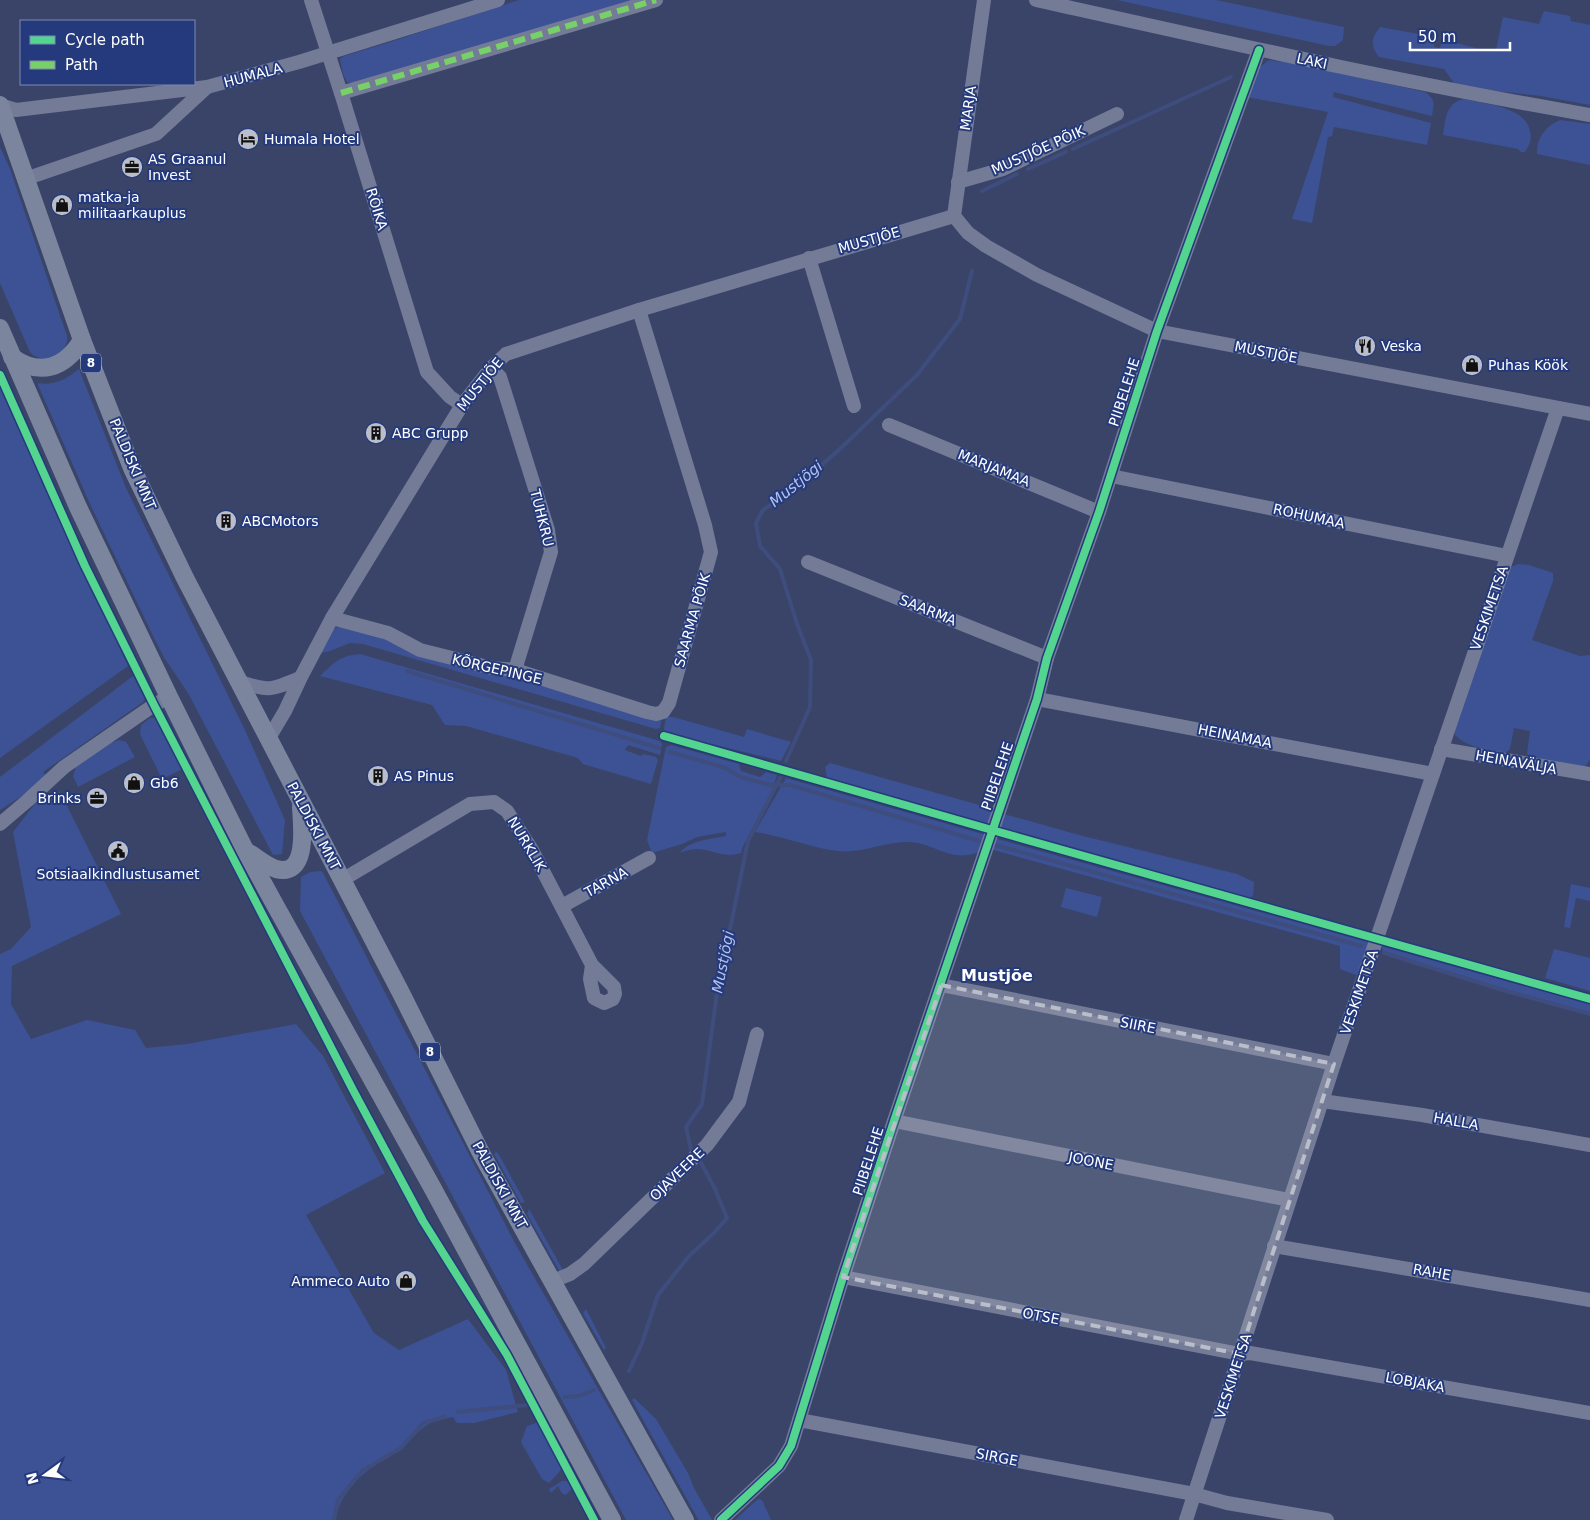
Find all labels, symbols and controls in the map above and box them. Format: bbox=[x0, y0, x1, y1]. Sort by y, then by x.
legend bbox=[20, 20, 195, 85]
scale bar bbox=[1410, 20, 1510, 52]
text: 50 m bbox=[1418, 28, 1456, 46]
text: Cycle path bbox=[65, 31, 145, 49]
street label: LAKI bbox=[1295, 50, 1329, 72]
text: Path bbox=[65, 56, 98, 74]
street label: HUMALA bbox=[222, 59, 285, 91]
street label: MARJA bbox=[957, 84, 979, 131]
street label: MUSTJÕE PÕIK bbox=[989, 122, 1088, 178]
hotel icon: Humala Hotel bbox=[236, 127, 260, 151]
place label: Humala Hotel bbox=[264, 131, 360, 147]
place label: AS Graanul Invest bbox=[148, 151, 226, 183]
office icon: AS Graanul Invest bbox=[120, 155, 144, 179]
street label: RÕIKA bbox=[363, 186, 391, 232]
place label: matka-ja militaarkauplus bbox=[78, 189, 186, 221]
shop icon: matka-ja militaarkauplus bbox=[50, 193, 74, 217]
street label: MUSTJÕE bbox=[836, 224, 902, 256]
restaurant icon: Veska bbox=[1353, 334, 1377, 358]
street label: MUSTJÕE bbox=[1233, 338, 1299, 366]
place label: Veska bbox=[1381, 338, 1422, 354]
road number: 8 bbox=[81, 353, 101, 372]
shop icon: Puhas Köök bbox=[1460, 353, 1484, 377]
street label: MUSTJÕE bbox=[454, 354, 506, 414]
street label: PIIBELEHE bbox=[1105, 356, 1143, 428]
place label: Puhas Köök bbox=[1488, 357, 1569, 373]
street label: PALDISKI MNT bbox=[107, 416, 160, 512]
building icon: ABC Grupp bbox=[364, 421, 388, 445]
place label: ABC Grupp bbox=[392, 425, 469, 441]
street label: MARJAMAA bbox=[956, 446, 1033, 490]
water label: Mustjõgi bbox=[766, 457, 827, 511]
street label: TUHKRU bbox=[527, 487, 557, 548]
street label: ROHUMAA bbox=[1272, 501, 1347, 532]
building icon: ABCMotors bbox=[214, 509, 238, 533]
place label: ABCMotors bbox=[242, 513, 318, 529]
street label: VESKIMETSA bbox=[1467, 563, 1511, 653]
street label: SAARMA PÕIK bbox=[671, 570, 713, 669]
street label: SAARMA bbox=[897, 591, 959, 629]
street label: KÕRGEPINGE bbox=[451, 651, 543, 687]
street label: HEINAMAA bbox=[1197, 721, 1274, 751]
street label: PIIBELEHE bbox=[978, 740, 1016, 812]
street label: HEINAVÄLJA bbox=[1474, 746, 1558, 777]
building icon: AS Pinus bbox=[366, 764, 390, 788]
place label: AS Pinus bbox=[394, 768, 454, 784]
shop icon: Gb6 bbox=[122, 771, 146, 795]
place label: Gb6 bbox=[150, 775, 179, 791]
street label: PALDISKI MNT bbox=[284, 779, 344, 873]
office icon: Brinks bbox=[85, 786, 109, 810]
place label: Brinks bbox=[37, 790, 81, 806]
street label: NURKLIK bbox=[504, 814, 550, 875]
public building icon: Sotsiaalkindlustusamet bbox=[106, 839, 130, 863]
street label: TARNA bbox=[581, 863, 631, 901]
place label: Sotsiaalkindlustusamet bbox=[37, 866, 200, 882]
water label: Mustjõgi bbox=[708, 928, 738, 995]
street label: VESKIMETSA bbox=[1337, 947, 1381, 1037]
district label: Mustjõe bbox=[961, 966, 1033, 985]
street label: SIIRE bbox=[1119, 1014, 1157, 1036]
road number: 8 bbox=[420, 1042, 440, 1062]
street label: HALLA bbox=[1432, 1109, 1480, 1133]
street label: PIIBELEHE bbox=[849, 1125, 887, 1197]
street label: PALDISKI MNT bbox=[469, 1138, 531, 1232]
street label: OJAVEERE bbox=[646, 1144, 708, 1204]
street label: JOONE bbox=[1066, 1149, 1115, 1173]
street label: RAHE bbox=[1412, 1261, 1452, 1283]
shop icon: Ammeco Auto bbox=[394, 1269, 418, 1293]
place label: Ammeco Auto bbox=[291, 1273, 390, 1289]
street label: OTSE bbox=[1021, 1305, 1061, 1327]
street label: VESKIMETSA bbox=[1212, 1331, 1254, 1421]
street label: LOBJAKA bbox=[1384, 1369, 1446, 1395]
street label: SIRGE bbox=[975, 1445, 1019, 1469]
north arrow bbox=[20, 1450, 70, 1500]
text: N bbox=[23, 1471, 42, 1486]

